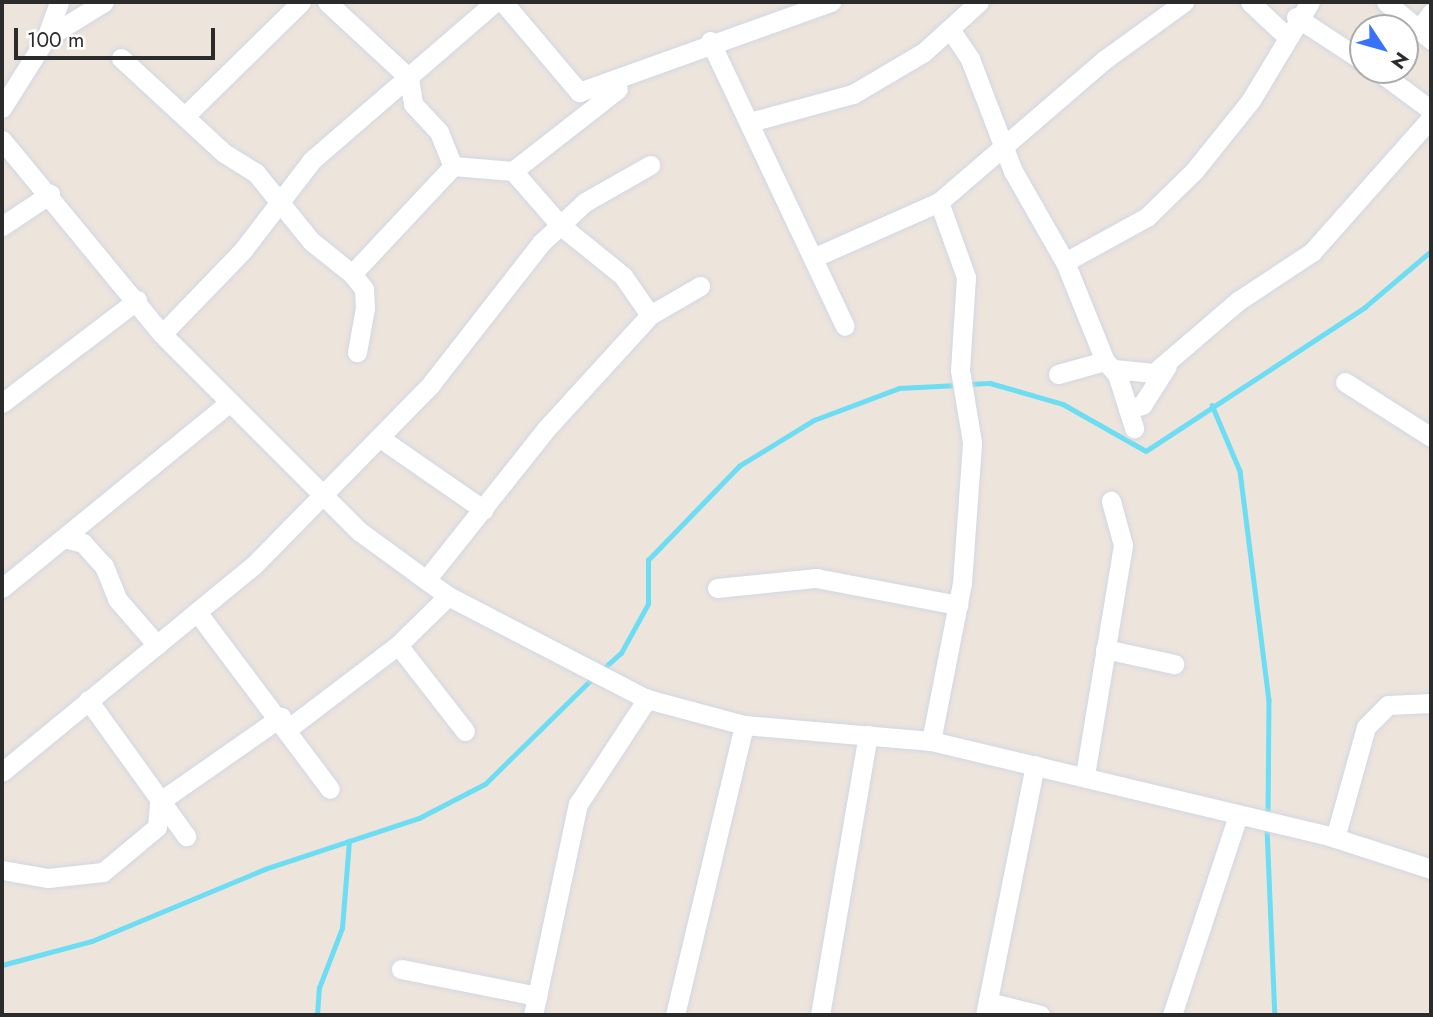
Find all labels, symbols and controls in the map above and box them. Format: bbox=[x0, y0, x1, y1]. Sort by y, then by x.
scale bar bbox=[18, 14, 219, 58]
north arrow bbox=[1349, 14, 1419, 84]
text: 100 m bbox=[27, 25, 84, 55]
text: N bbox=[1384, 46, 1415, 75]

